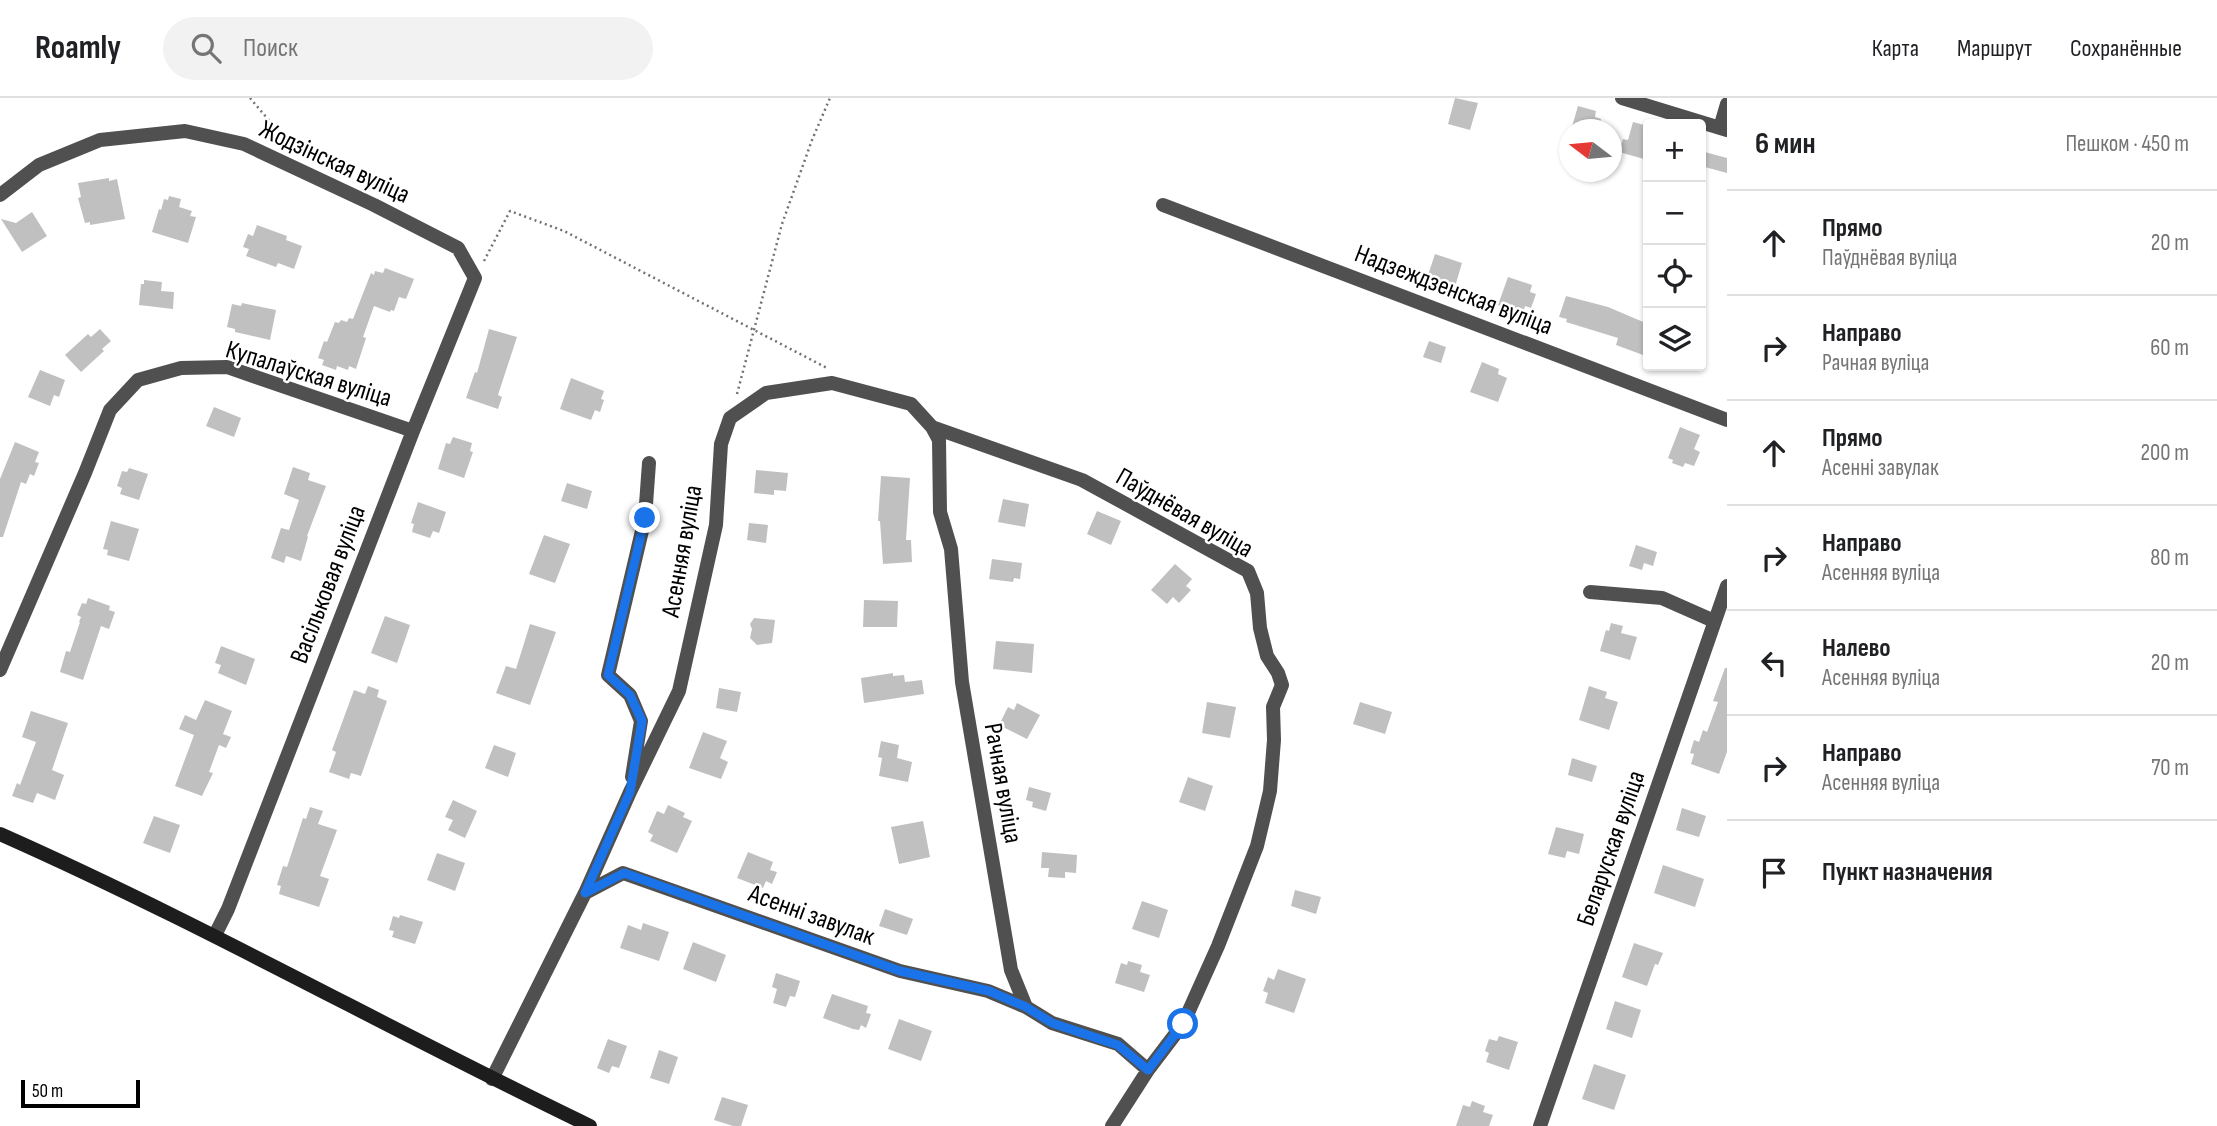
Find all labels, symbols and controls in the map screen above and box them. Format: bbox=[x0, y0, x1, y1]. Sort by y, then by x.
search box bbox=[163, 17, 653, 80]
text: Roamly bbox=[35, 28, 121, 68]
icon: search bbox=[187, 29, 225, 67]
text: Поиск bbox=[243, 33, 298, 64]
text: Карта bbox=[1872, 34, 1919, 63]
text: Маршрут bbox=[1957, 34, 2032, 63]
text: Сохранённые bbox=[2070, 34, 2182, 63]
street label: Жодзінская вуліца bbox=[254, 114, 415, 211]
north arrow bbox=[1559, 119, 1622, 182]
map controls bbox=[1643, 119, 1706, 371]
button: + bbox=[1643, 119, 1706, 182]
text: 6 мин bbox=[1755, 126, 1816, 162]
text: Пешком · 450 m bbox=[2065, 130, 2189, 158]
button: − bbox=[1643, 182, 1706, 245]
text: Прямо bbox=[1822, 213, 1883, 244]
icon: ahead bbox=[1755, 224, 1793, 262]
text: 20 m bbox=[2151, 229, 2189, 257]
street label: Надзеждзенская вуліца bbox=[1350, 238, 1557, 342]
text: Паўднёвая вуліца bbox=[1822, 244, 1957, 272]
button: locate bbox=[1643, 245, 1706, 308]
button: layers bbox=[1643, 308, 1706, 371]
text: Направо bbox=[1822, 318, 1901, 349]
icon: right bbox=[1755, 329, 1793, 367]
text: 60 m bbox=[2150, 334, 2189, 362]
street label: Купалаўская вуліца bbox=[222, 335, 395, 414]
text: Рачная вуліца bbox=[1822, 349, 1929, 377]
text: Прямо bbox=[1822, 423, 1883, 454]
icon: ahead bbox=[1755, 434, 1793, 472]
text: 200 m bbox=[2141, 439, 2189, 467]
text: Асенні завулак bbox=[1822, 454, 1939, 482]
street label: Паўднёвая вуліца bbox=[1110, 462, 1258, 565]
street label: Асенняя вуліца bbox=[655, 483, 709, 621]
street label: Васільковая вуліца bbox=[284, 501, 373, 668]
route end bbox=[629, 502, 660, 533]
text: Направо bbox=[1822, 528, 1901, 559]
icon: right bbox=[1755, 539, 1793, 577]
text: 80 m bbox=[2150, 544, 2189, 572]
text: Асенняя вуліца bbox=[1822, 559, 1940, 587]
text: Налево bbox=[1822, 633, 1891, 664]
icon: left bbox=[1755, 644, 1793, 682]
text: 20 m bbox=[2151, 649, 2189, 677]
text: Асенняя вуліца bbox=[1822, 664, 1940, 692]
street label: Рачная вуліца bbox=[977, 721, 1028, 846]
text: Направо bbox=[1822, 738, 1901, 769]
icon: right bbox=[1755, 749, 1793, 787]
text: 70 m bbox=[2151, 754, 2189, 782]
street label: Беларуская вуліца bbox=[1570, 767, 1652, 930]
text: Асенняя вуліца bbox=[1822, 769, 1940, 797]
icon: arrive bbox=[1755, 854, 1793, 892]
text: Пункт назначения bbox=[1822, 857, 1993, 888]
street label: Асенні завулак bbox=[743, 878, 879, 953]
route start bbox=[1167, 1008, 1198, 1039]
scale bar bbox=[21, 1077, 140, 1109]
text: 50 m bbox=[32, 1080, 63, 1103]

